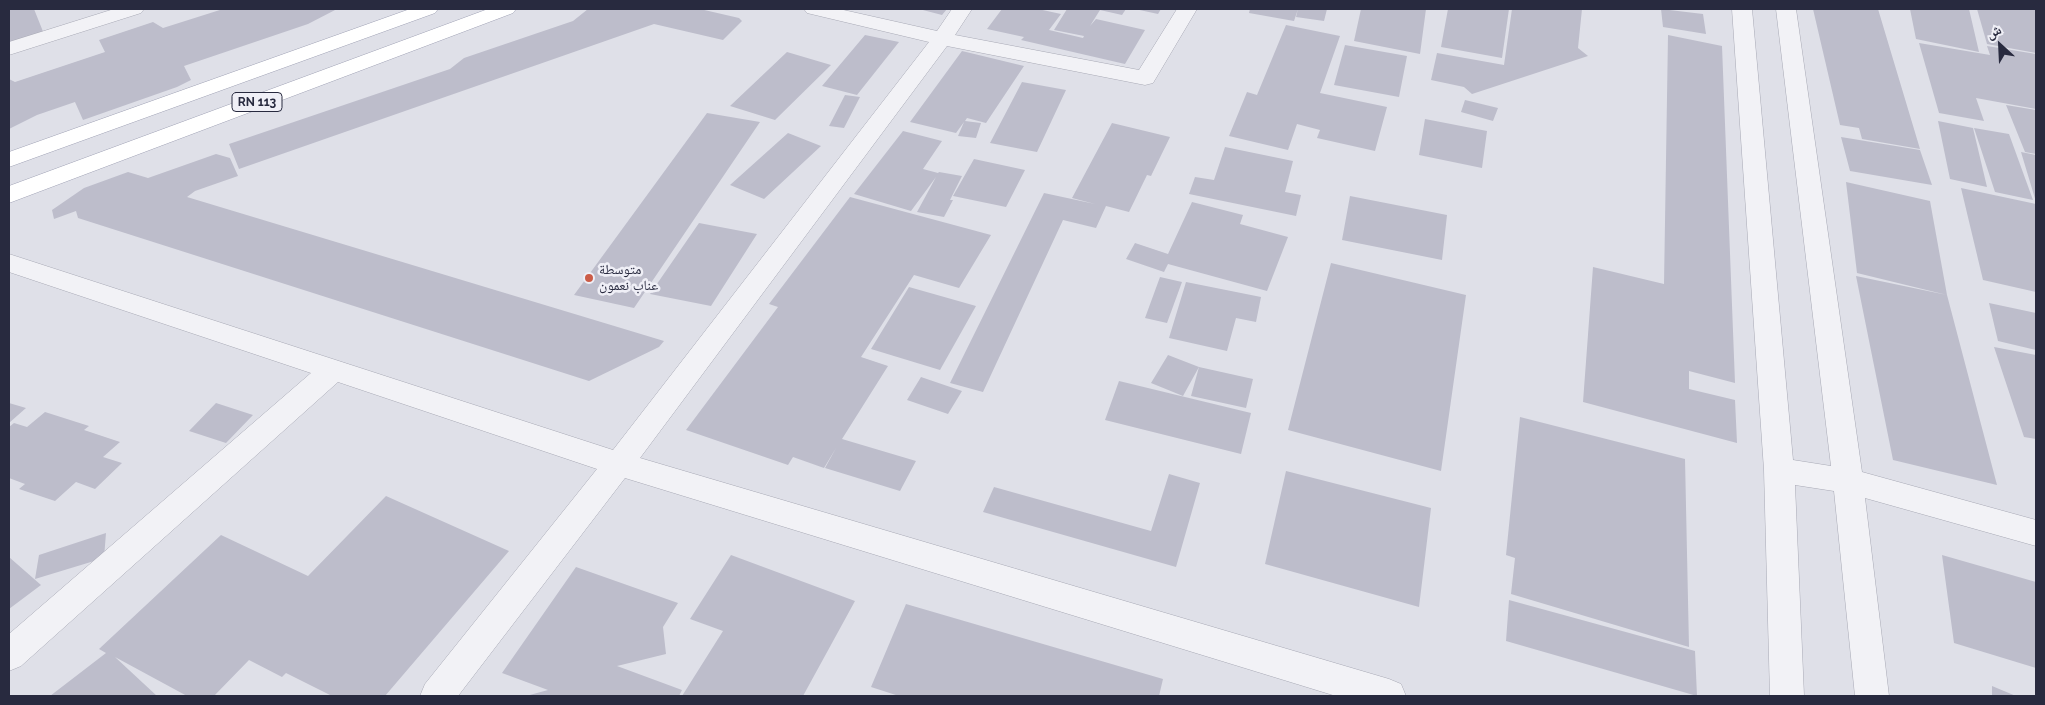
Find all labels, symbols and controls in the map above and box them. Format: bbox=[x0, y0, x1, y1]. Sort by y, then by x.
north arrow bbox=[1975, 20, 2025, 70]
text: ش bbox=[1984, 21, 2004, 42]
road number: RN 113 bbox=[232, 92, 282, 111]
place label: متوسطة عناب نعمون bbox=[599, 262, 658, 294]
marker: متوسطة عناب نعمون bbox=[583, 272, 595, 284]

